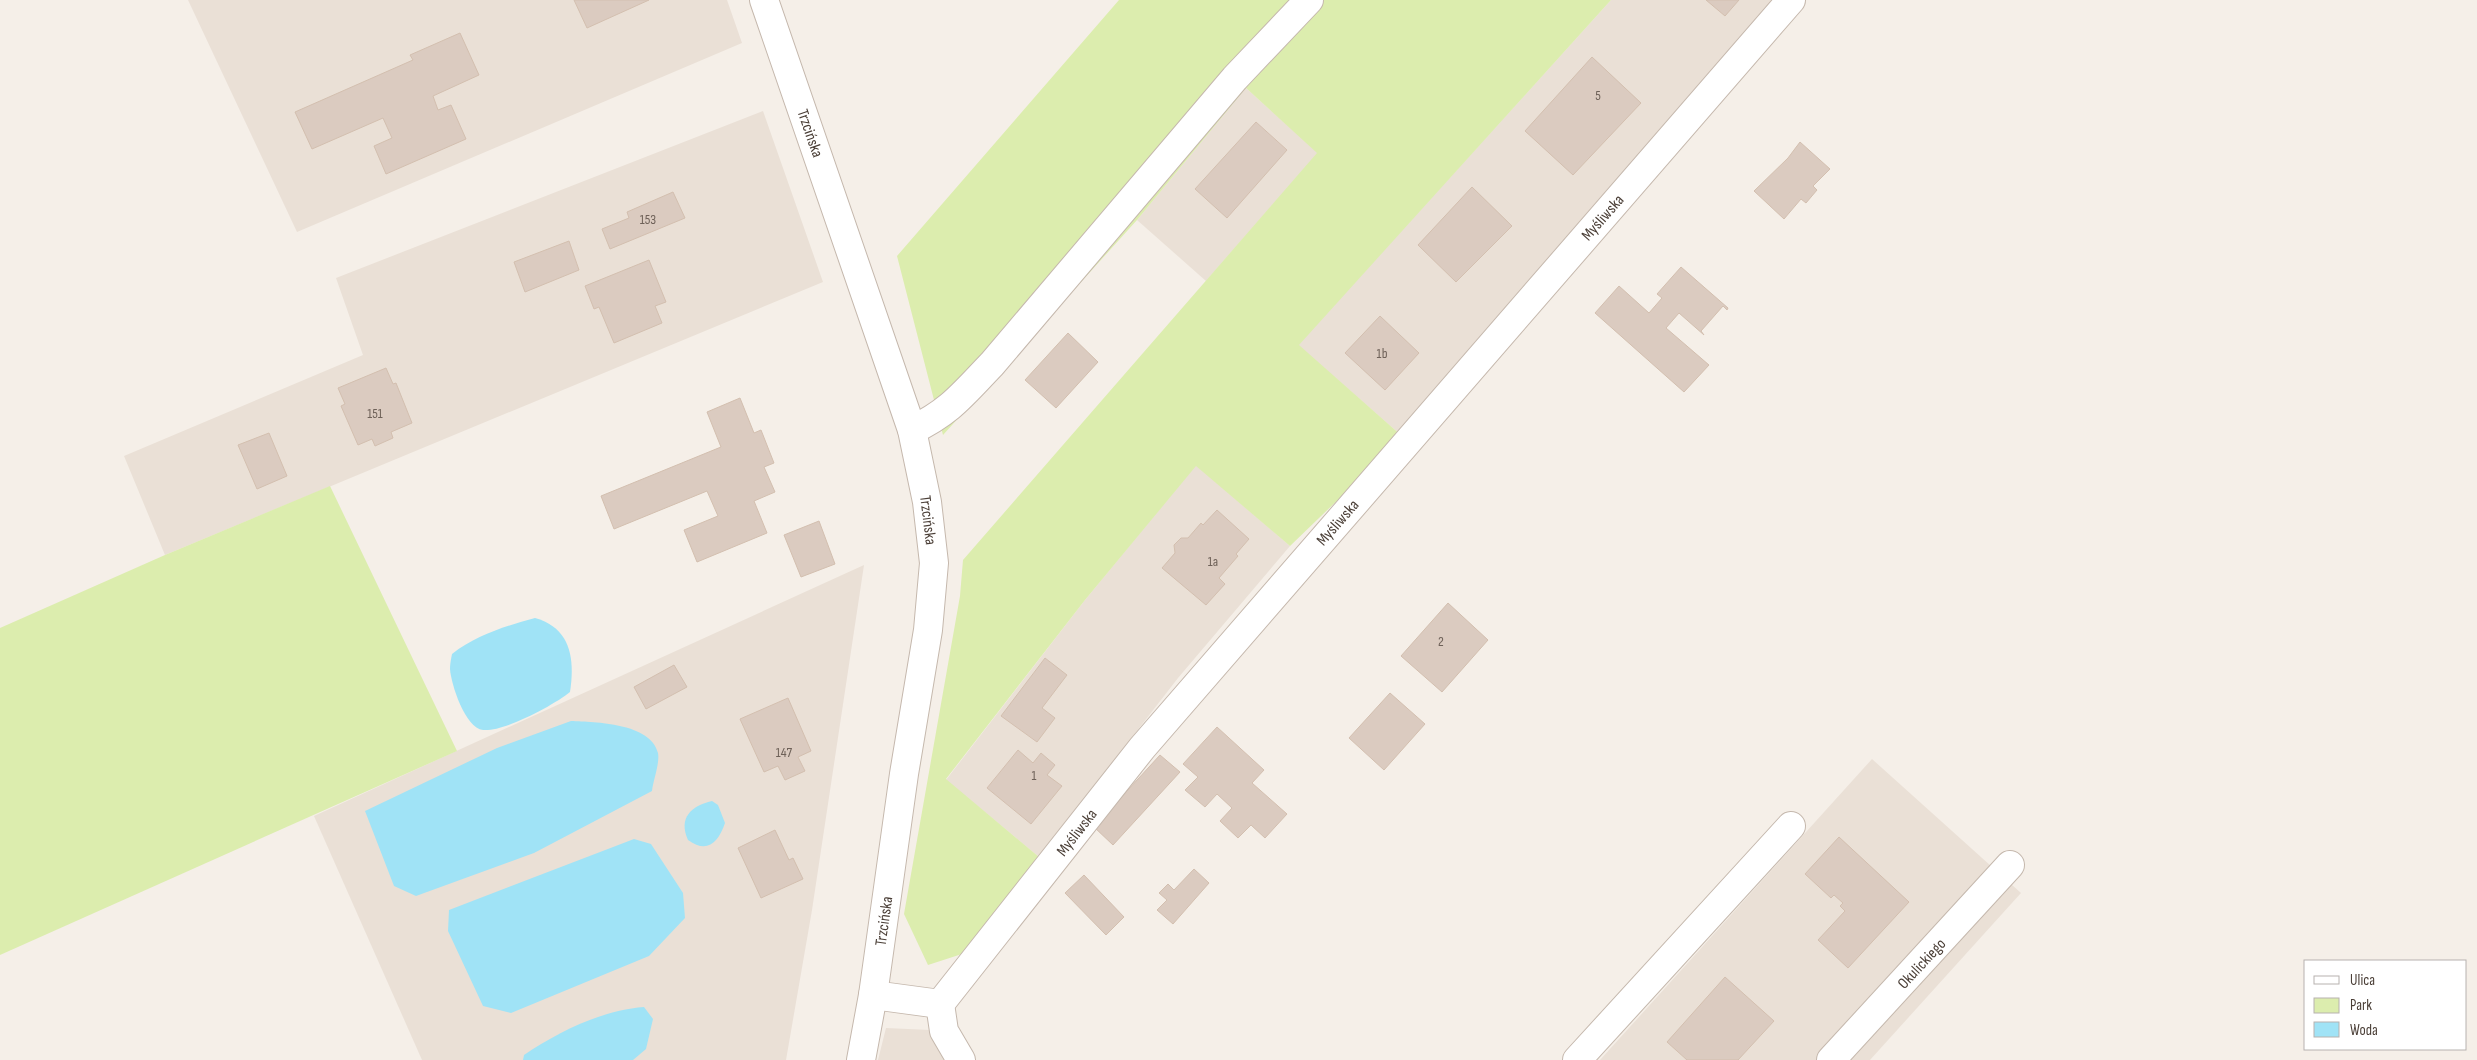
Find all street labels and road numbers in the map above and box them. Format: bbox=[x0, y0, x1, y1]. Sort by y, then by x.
street label: Trzcińska bbox=[793, 107, 827, 160]
street label: Myśliwska bbox=[1578, 191, 1628, 245]
street label: Trzcińska bbox=[915, 494, 940, 546]
street label: Myśliwska bbox=[1313, 496, 1363, 550]
street label: Myśliwska bbox=[1053, 806, 1102, 860]
street label: Trzcińska bbox=[872, 895, 897, 947]
street label: Okulickiego bbox=[1894, 935, 1950, 993]

